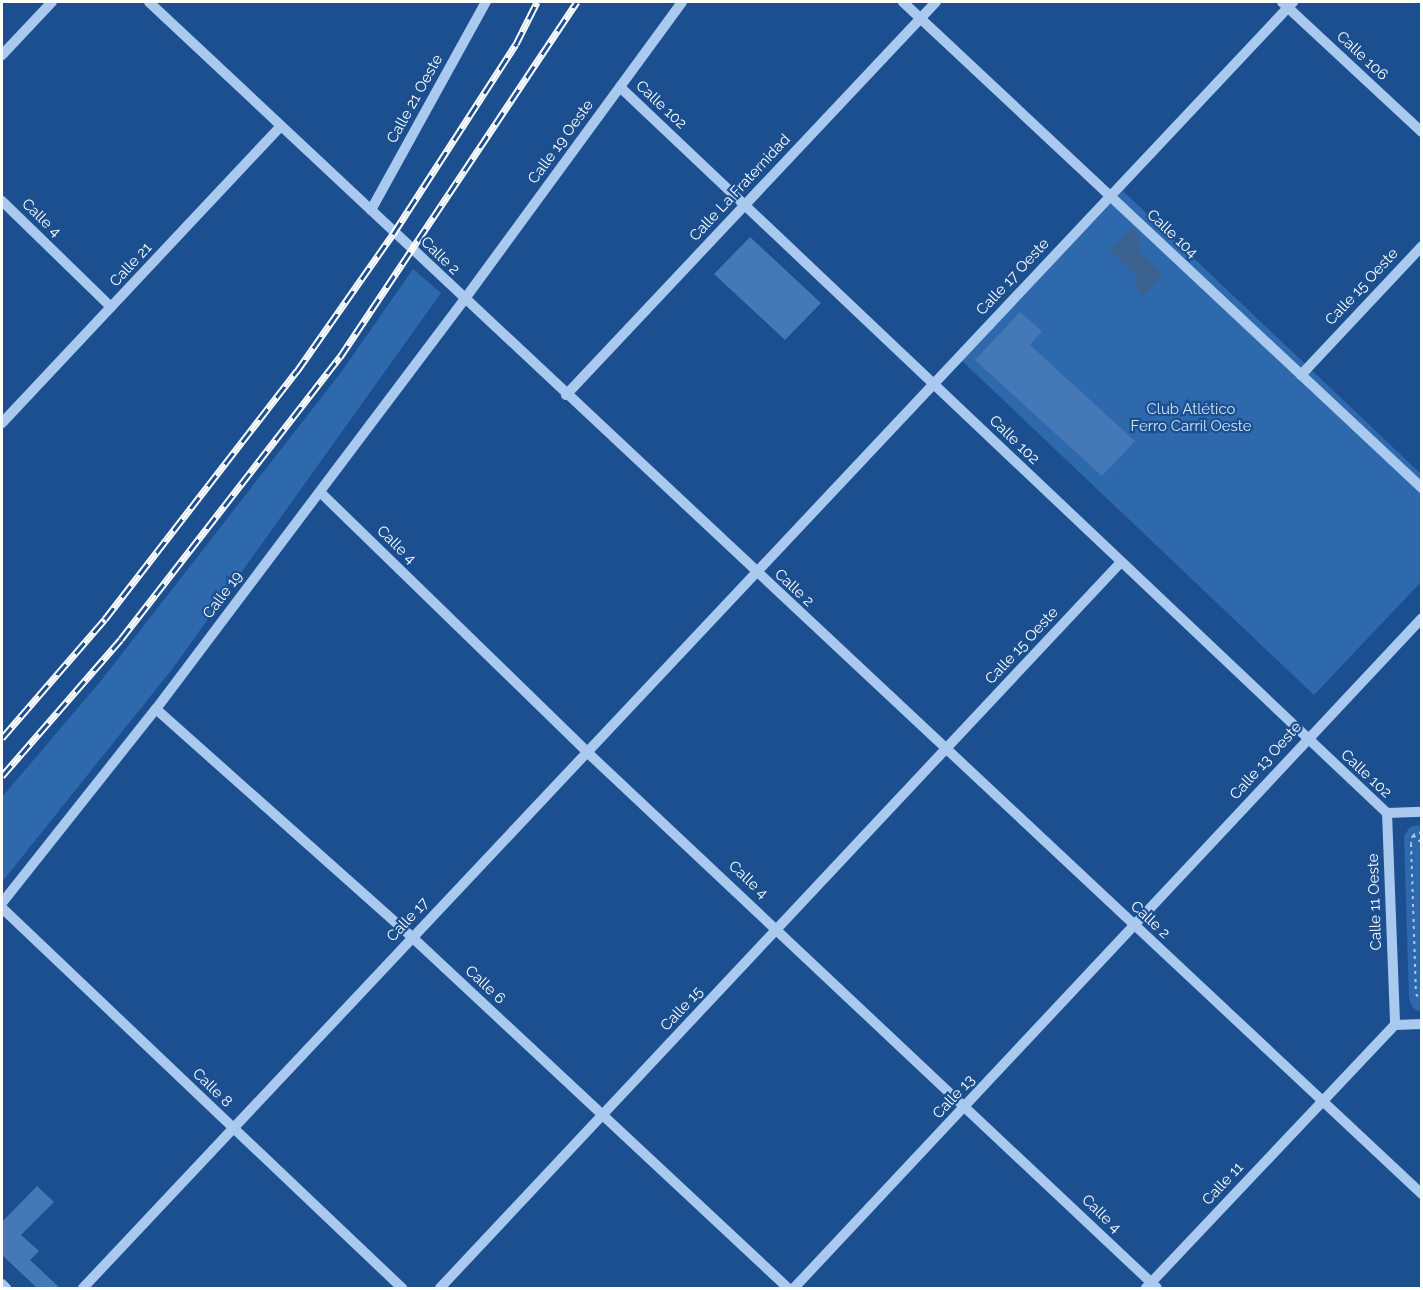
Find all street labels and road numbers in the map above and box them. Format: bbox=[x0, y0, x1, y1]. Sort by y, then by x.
street label: Calle 106 bbox=[1332, 28, 1392, 84]
street label: Calle 21 Oeste bbox=[383, 52, 447, 146]
street label: Calle 102 bbox=[632, 77, 690, 133]
street label: Calle 19 Oeste bbox=[525, 97, 597, 187]
street label: Calle La Fraternidad bbox=[686, 131, 794, 245]
street label: Calle 4 bbox=[18, 195, 64, 241]
street label: Calle 104 bbox=[1143, 206, 1201, 262]
street label: Calle 2 bbox=[417, 233, 463, 279]
street label: Calle 17 Oeste bbox=[973, 235, 1053, 319]
street label: Calle 21 bbox=[106, 239, 156, 291]
street label: Calle 15 Oeste bbox=[1322, 245, 1402, 329]
street label: Calle 102 bbox=[985, 412, 1043, 468]
street label: Calle 4 bbox=[373, 522, 419, 568]
street label: Calle 2 bbox=[771, 565, 817, 611]
street label: Calle 19 bbox=[199, 568, 247, 622]
street label: Calle 15 Oeste bbox=[982, 604, 1062, 688]
street label: Calle 13 Oeste bbox=[1226, 718, 1306, 804]
street label: Calle 102 bbox=[1337, 746, 1395, 802]
street label: Calle 11 Oeste bbox=[1364, 853, 1386, 951]
street label: Calle 4 bbox=[725, 857, 771, 903]
street label: Calle 17 bbox=[383, 894, 433, 946]
street label: Calle 2 bbox=[1127, 897, 1173, 943]
street label: Calle 6 bbox=[461, 962, 509, 1008]
street label: Calle 15 bbox=[657, 983, 707, 1035]
street label: Calle 8 bbox=[188, 1065, 236, 1111]
street label: Calle 13 bbox=[929, 1071, 979, 1123]
street label: Calle 11 bbox=[1199, 1159, 1247, 1209]
street label: Calle 4 bbox=[1078, 1191, 1124, 1237]

